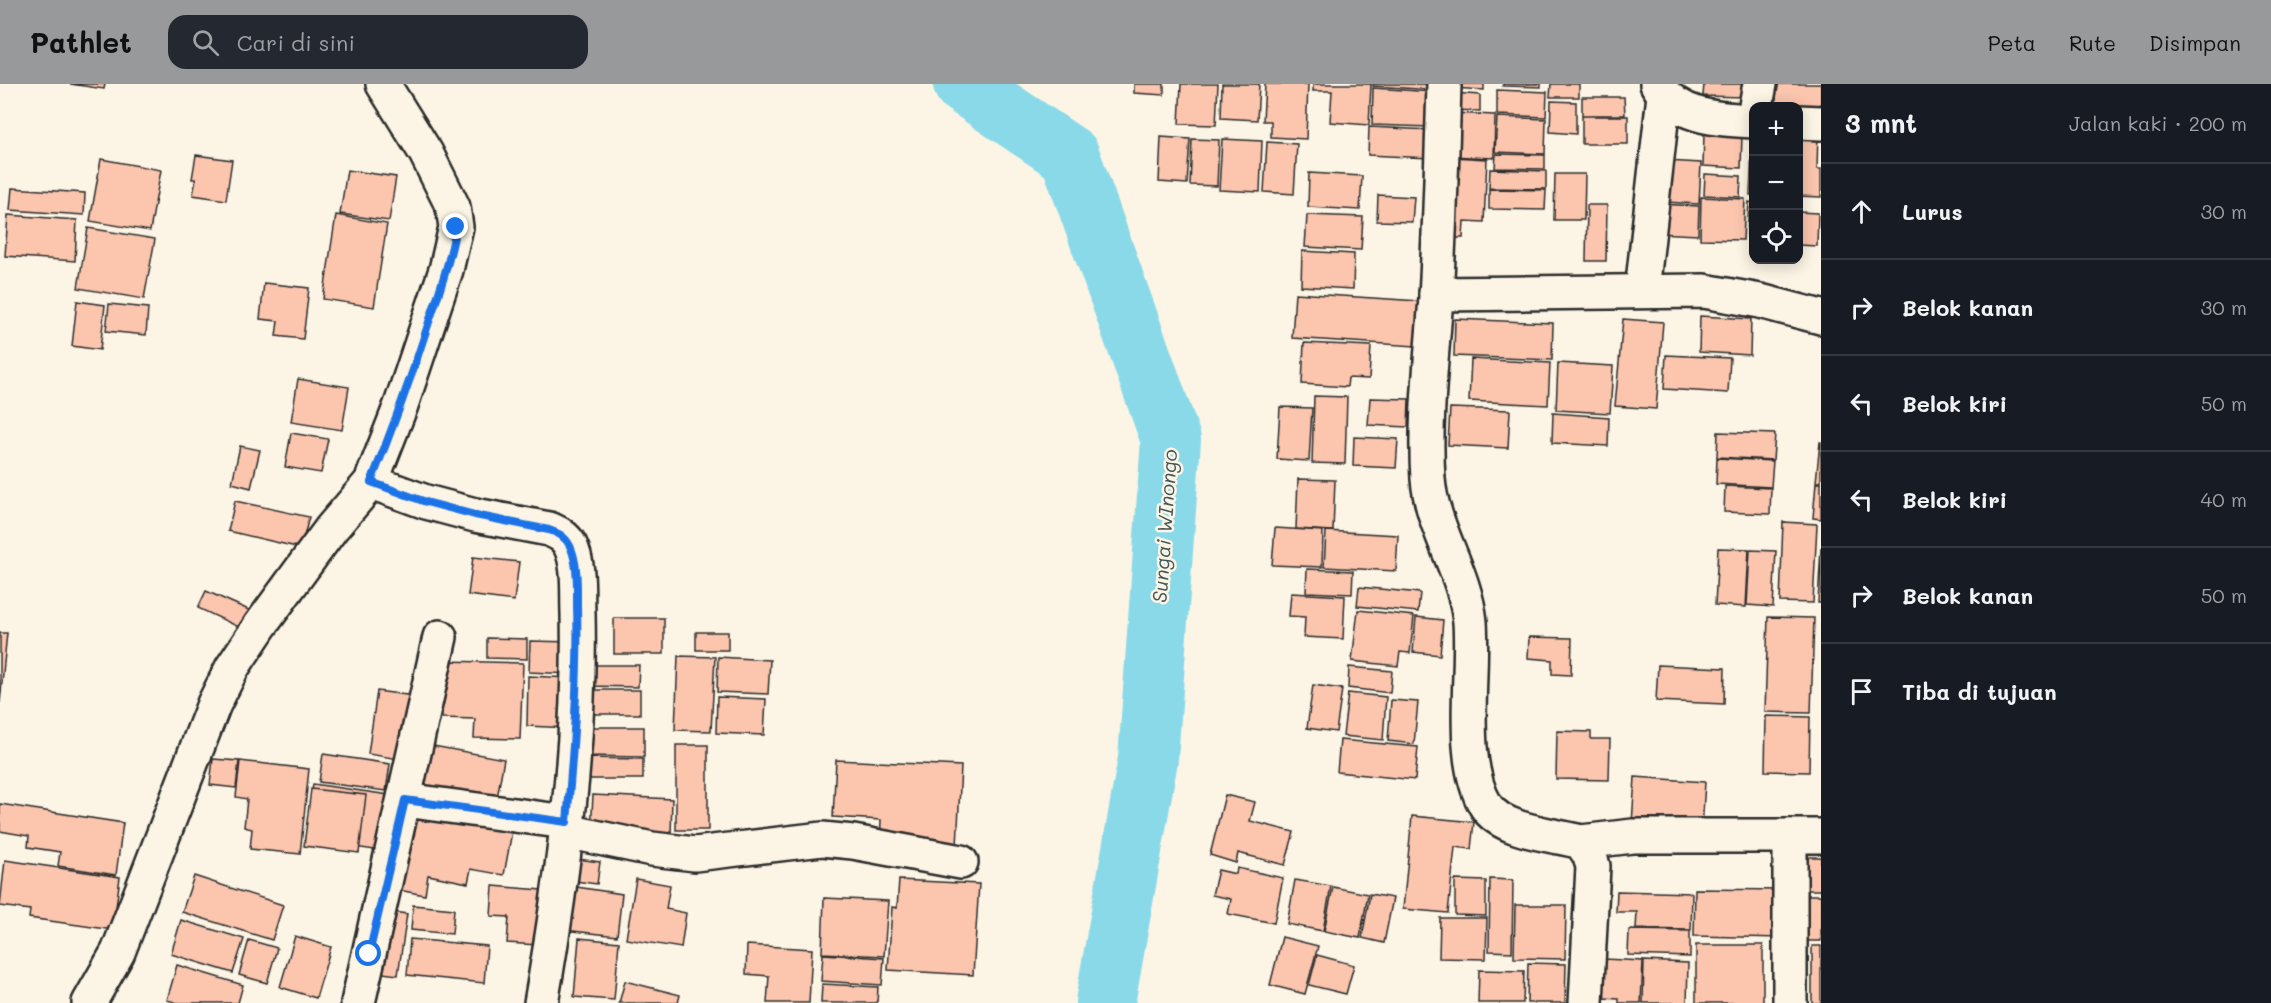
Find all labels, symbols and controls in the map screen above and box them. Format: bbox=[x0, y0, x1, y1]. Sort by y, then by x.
search box bbox=[168, 15, 588, 69]
text: Pathlet bbox=[30, 24, 132, 60]
icon: search bbox=[189, 26, 222, 59]
text: Cari di sini bbox=[237, 28, 355, 57]
text: Peta bbox=[1988, 29, 2036, 56]
text: Rute bbox=[2069, 29, 2116, 56]
text: Disimpan bbox=[2149, 29, 2241, 56]
map controls bbox=[1749, 102, 1803, 264]
button: + bbox=[1749, 102, 1803, 156]
text: 3 mnt bbox=[1845, 106, 1917, 140]
text: Jalan kaki · 200 m bbox=[2069, 110, 2247, 136]
button: − bbox=[1749, 156, 1803, 210]
icon: ahead bbox=[1845, 195, 1878, 228]
text: Lurus bbox=[1902, 197, 1963, 226]
text: 30 m bbox=[2201, 198, 2247, 224]
button: locate bbox=[1749, 210, 1803, 264]
route end bbox=[442, 213, 468, 239]
icon: right bbox=[1845, 291, 1878, 324]
text: Belok kanan bbox=[1902, 293, 2033, 322]
text: 30 m bbox=[2201, 294, 2247, 320]
icon: left bbox=[1845, 387, 1878, 420]
text: Belok kiri bbox=[1902, 389, 2007, 418]
text: 50 m bbox=[2201, 390, 2247, 416]
water label: Sungai WInongo bbox=[1146, 448, 1182, 603]
icon: left bbox=[1845, 483, 1878, 516]
text: Belok kiri bbox=[1902, 485, 2007, 514]
text: 40 m bbox=[2201, 486, 2247, 512]
icon: right bbox=[1845, 579, 1878, 612]
text: Belok kanan bbox=[1902, 581, 2033, 610]
text: 50 m bbox=[2201, 582, 2247, 608]
icon: arrive bbox=[1845, 675, 1878, 708]
text: Tiba di tujuan bbox=[1902, 677, 2057, 706]
route start bbox=[355, 940, 381, 966]

